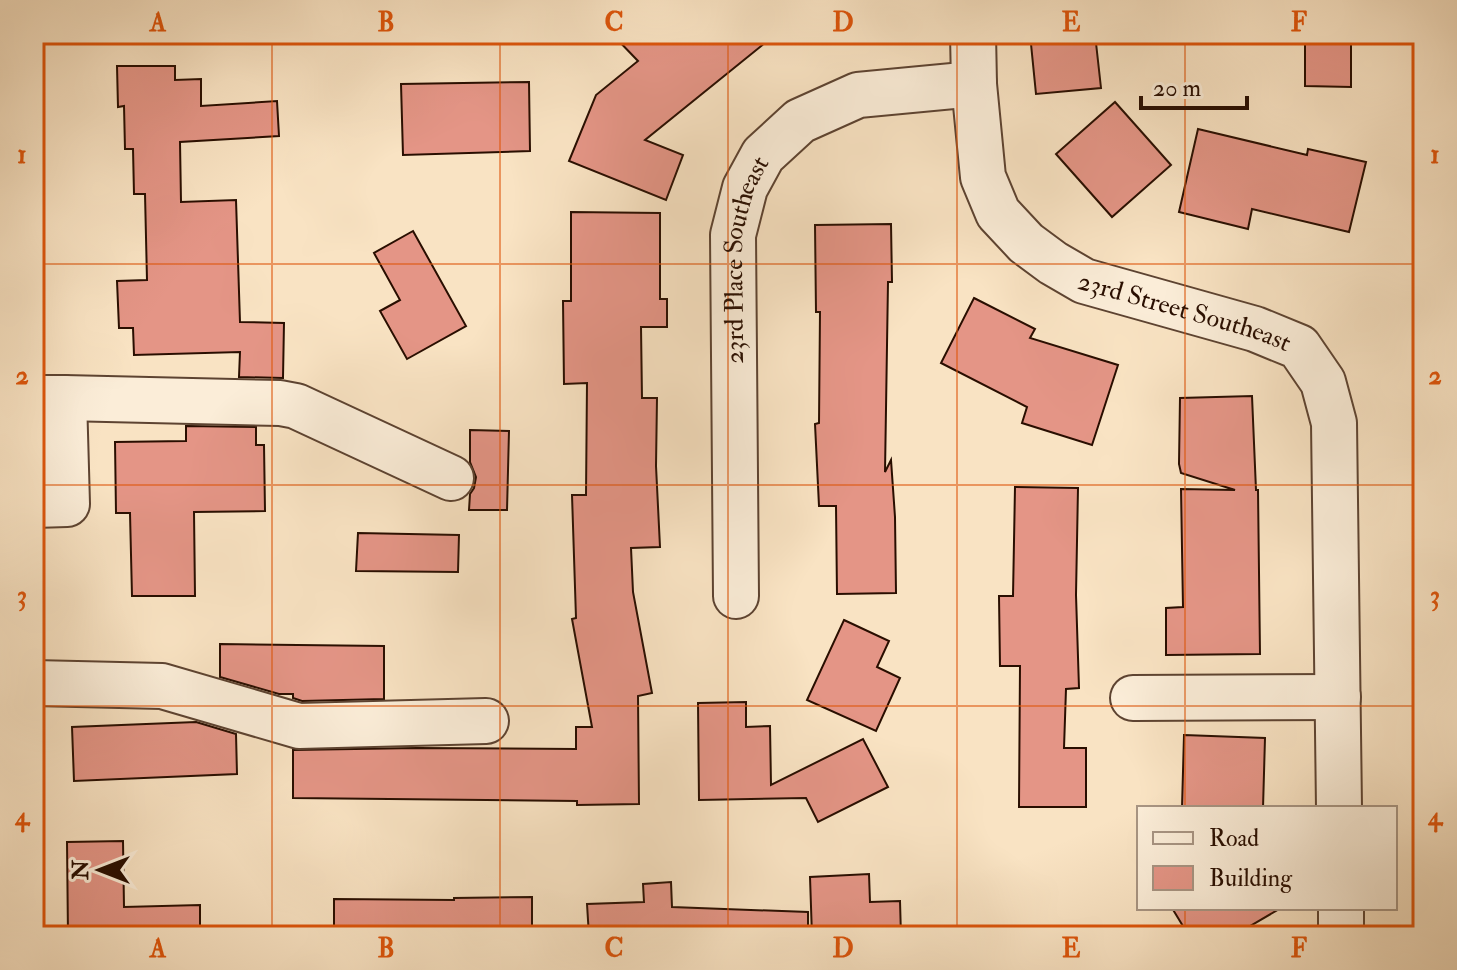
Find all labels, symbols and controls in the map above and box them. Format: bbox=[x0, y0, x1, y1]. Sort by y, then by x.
text: A bbox=[149, 7, 167, 39]
text: B bbox=[377, 7, 395, 39]
text: C bbox=[604, 7, 624, 39]
text: D bbox=[832, 7, 854, 39]
text: E bbox=[1062, 7, 1081, 39]
text: F bbox=[1291, 7, 1308, 39]
scale bar bbox=[1141, 60, 1247, 110]
text: 20 m bbox=[1153, 73, 1202, 104]
text: 1 bbox=[17, 139, 27, 171]
text: 1 bbox=[1430, 139, 1440, 171]
street label: 23rd Place Southeast bbox=[717, 151, 776, 364]
street label: 23rd Street Southeast bbox=[1074, 265, 1296, 359]
text: 2 bbox=[15, 360, 29, 392]
text: 2 bbox=[1428, 360, 1442, 392]
text: 3 bbox=[17, 580, 27, 612]
text: 3 bbox=[1430, 580, 1440, 612]
text: 4 bbox=[14, 801, 31, 833]
text: 4 bbox=[1427, 801, 1444, 833]
legend bbox=[1137, 806, 1397, 910]
text: Road bbox=[1209, 823, 1259, 854]
north arrow bbox=[60, 830, 140, 910]
text: N bbox=[67, 860, 95, 881]
text: Building bbox=[1209, 863, 1293, 894]
text: A bbox=[149, 933, 167, 965]
text: B bbox=[377, 933, 395, 965]
text: C bbox=[604, 933, 624, 965]
text: D bbox=[832, 933, 854, 965]
text: E bbox=[1062, 933, 1081, 965]
text: F bbox=[1291, 933, 1308, 965]

